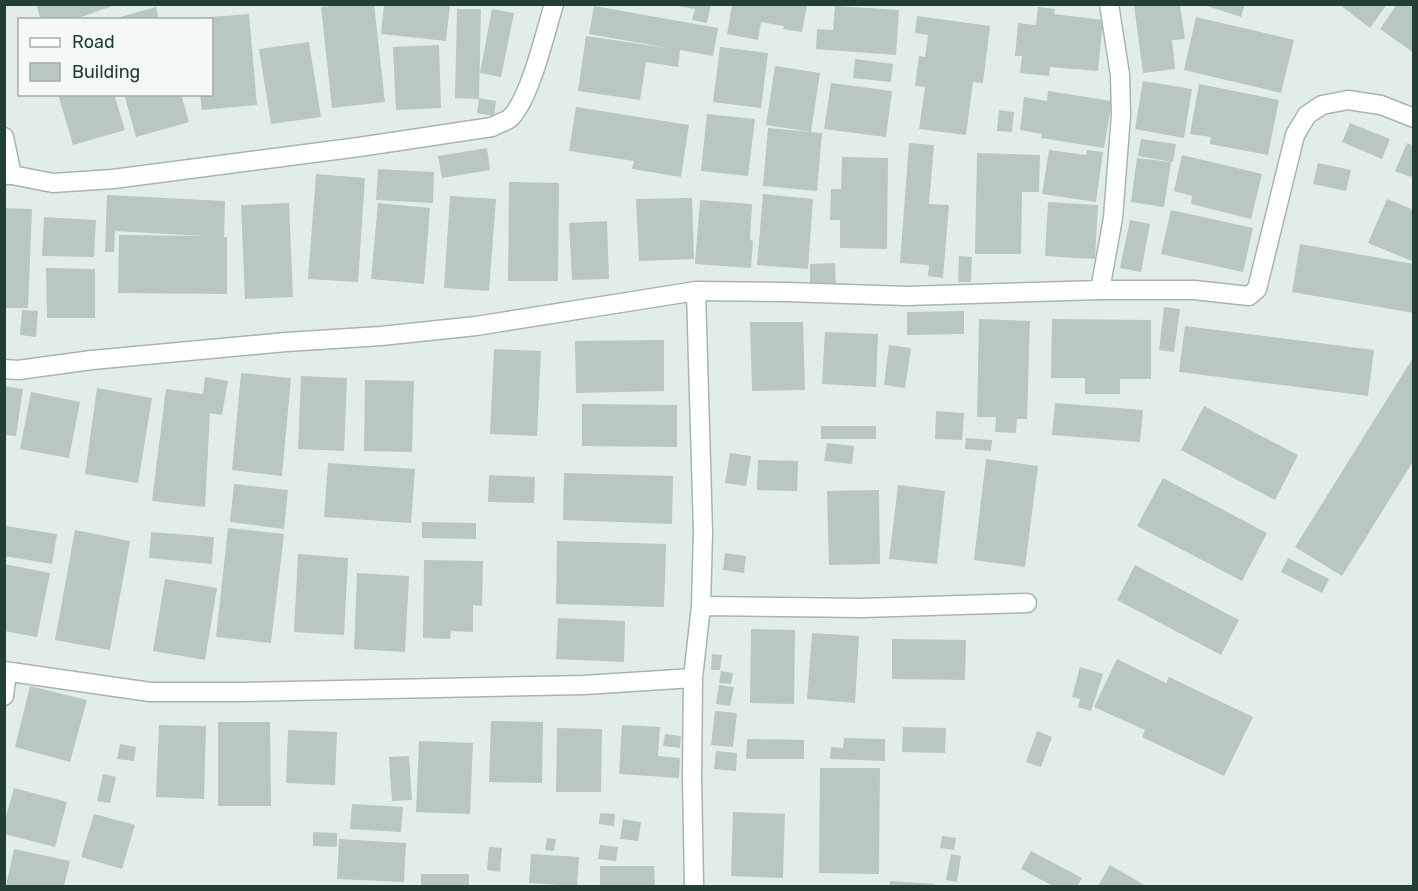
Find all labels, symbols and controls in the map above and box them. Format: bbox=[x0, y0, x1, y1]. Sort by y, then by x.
legend bbox=[18, 18, 213, 96]
text: Road bbox=[72, 31, 115, 53]
text: Building bbox=[72, 61, 140, 83]

